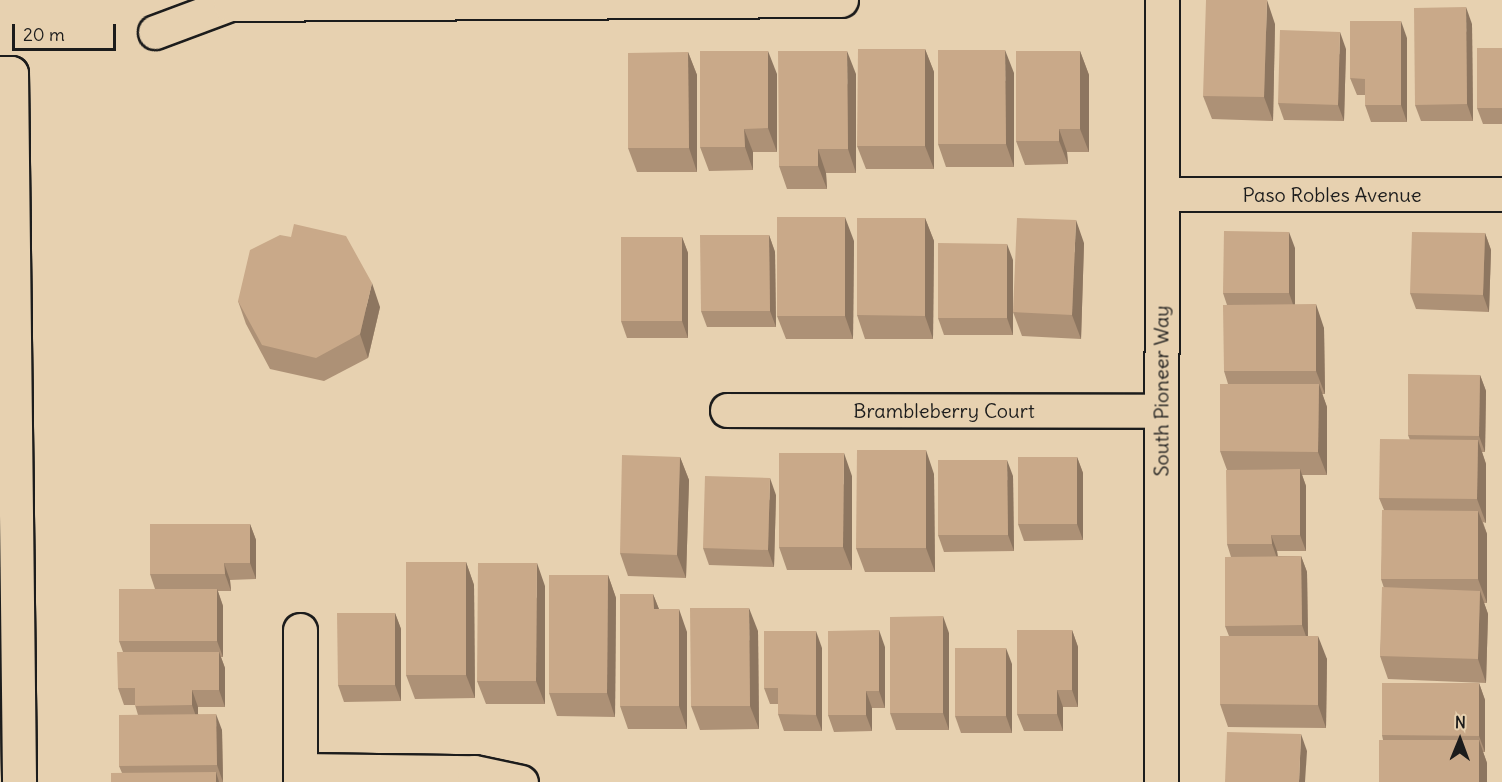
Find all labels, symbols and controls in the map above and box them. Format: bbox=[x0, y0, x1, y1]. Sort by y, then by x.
scale bar bbox=[15, 12, 118, 50]
text: 20 m bbox=[23, 23, 65, 46]
street label: Paso Robles Avenue bbox=[1242, 182, 1422, 206]
street label: South Pioneer Way bbox=[1149, 305, 1173, 477]
street label: Brambleberry Court bbox=[853, 398, 1035, 422]
north arrow bbox=[1430, 710, 1490, 770]
text: N bbox=[1455, 712, 1466, 732]

